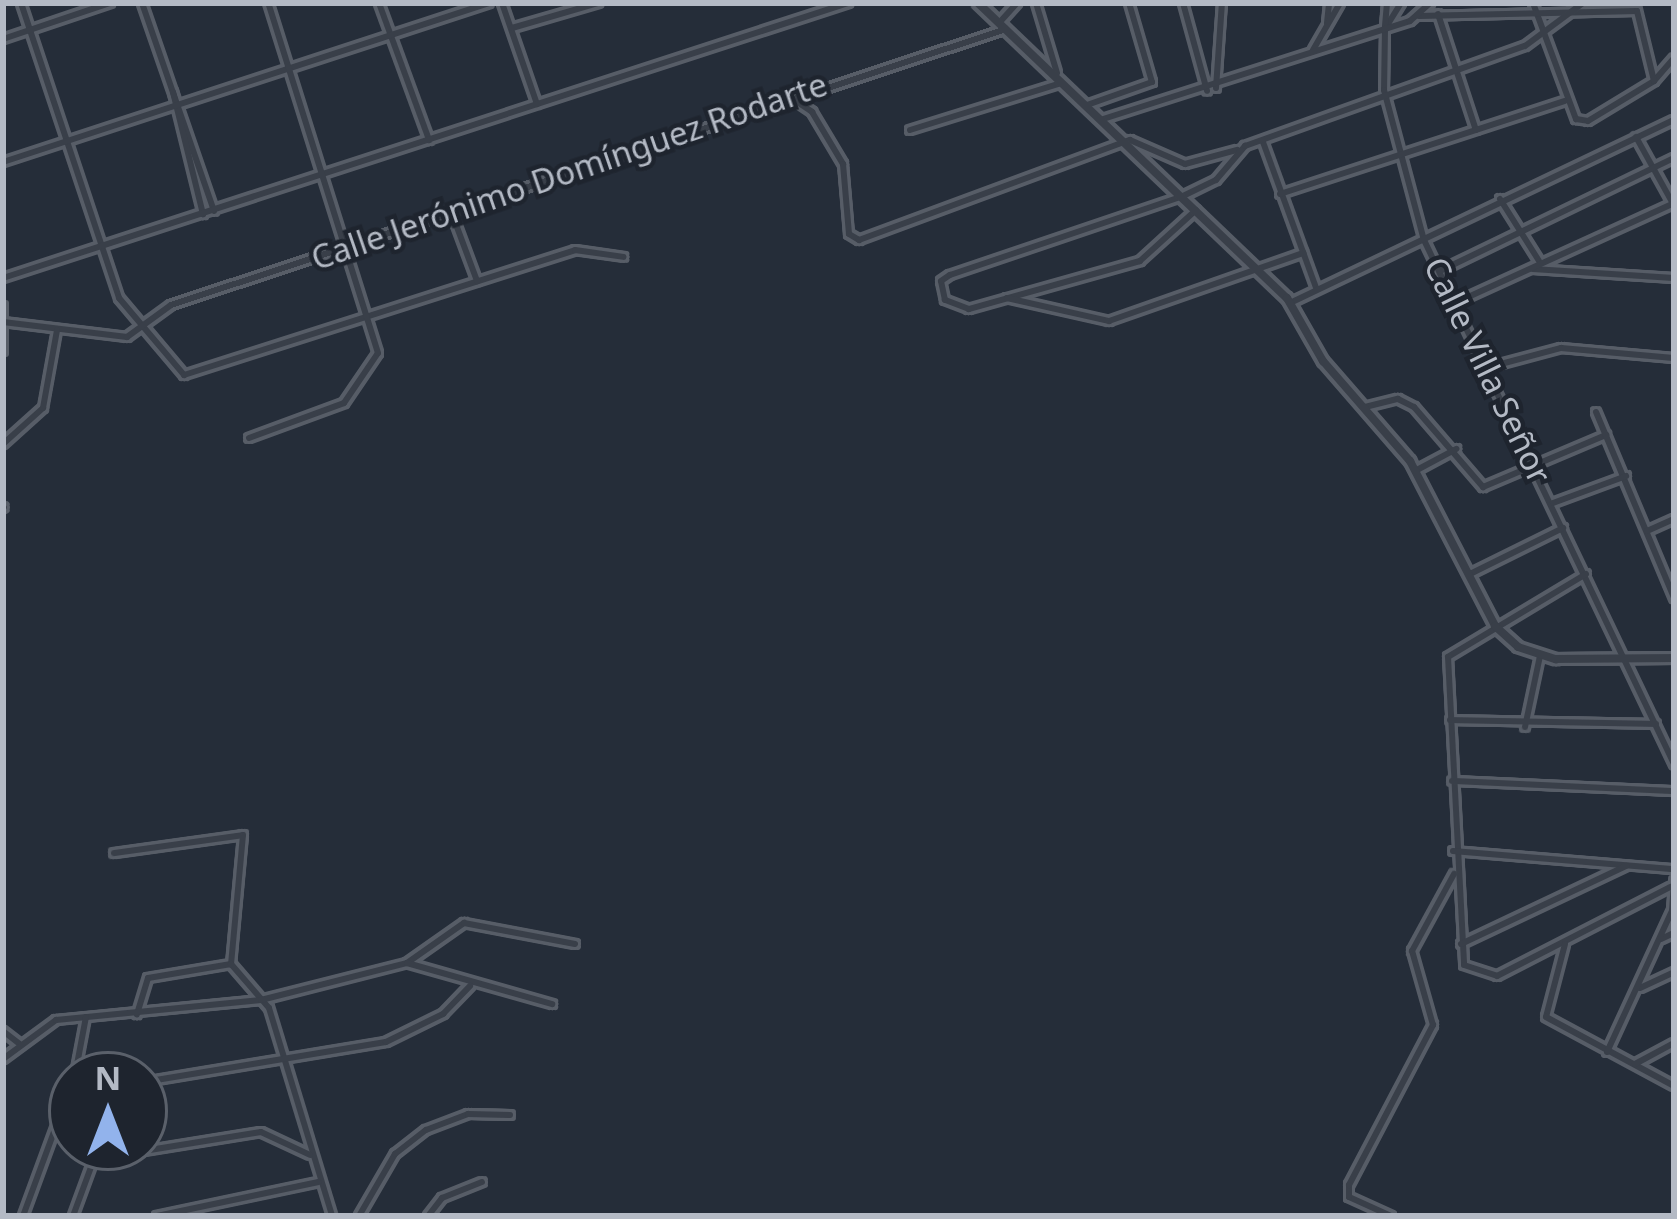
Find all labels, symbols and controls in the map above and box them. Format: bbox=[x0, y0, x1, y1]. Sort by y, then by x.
street label: Calle Jerónimo Domínguez Rodarte bbox=[306, 64, 832, 278]
street label: Calle Villa Señor bbox=[1416, 250, 1560, 490]
north arrow bbox=[48, 1051, 168, 1171]
text: N bbox=[95, 1055, 121, 1100]

